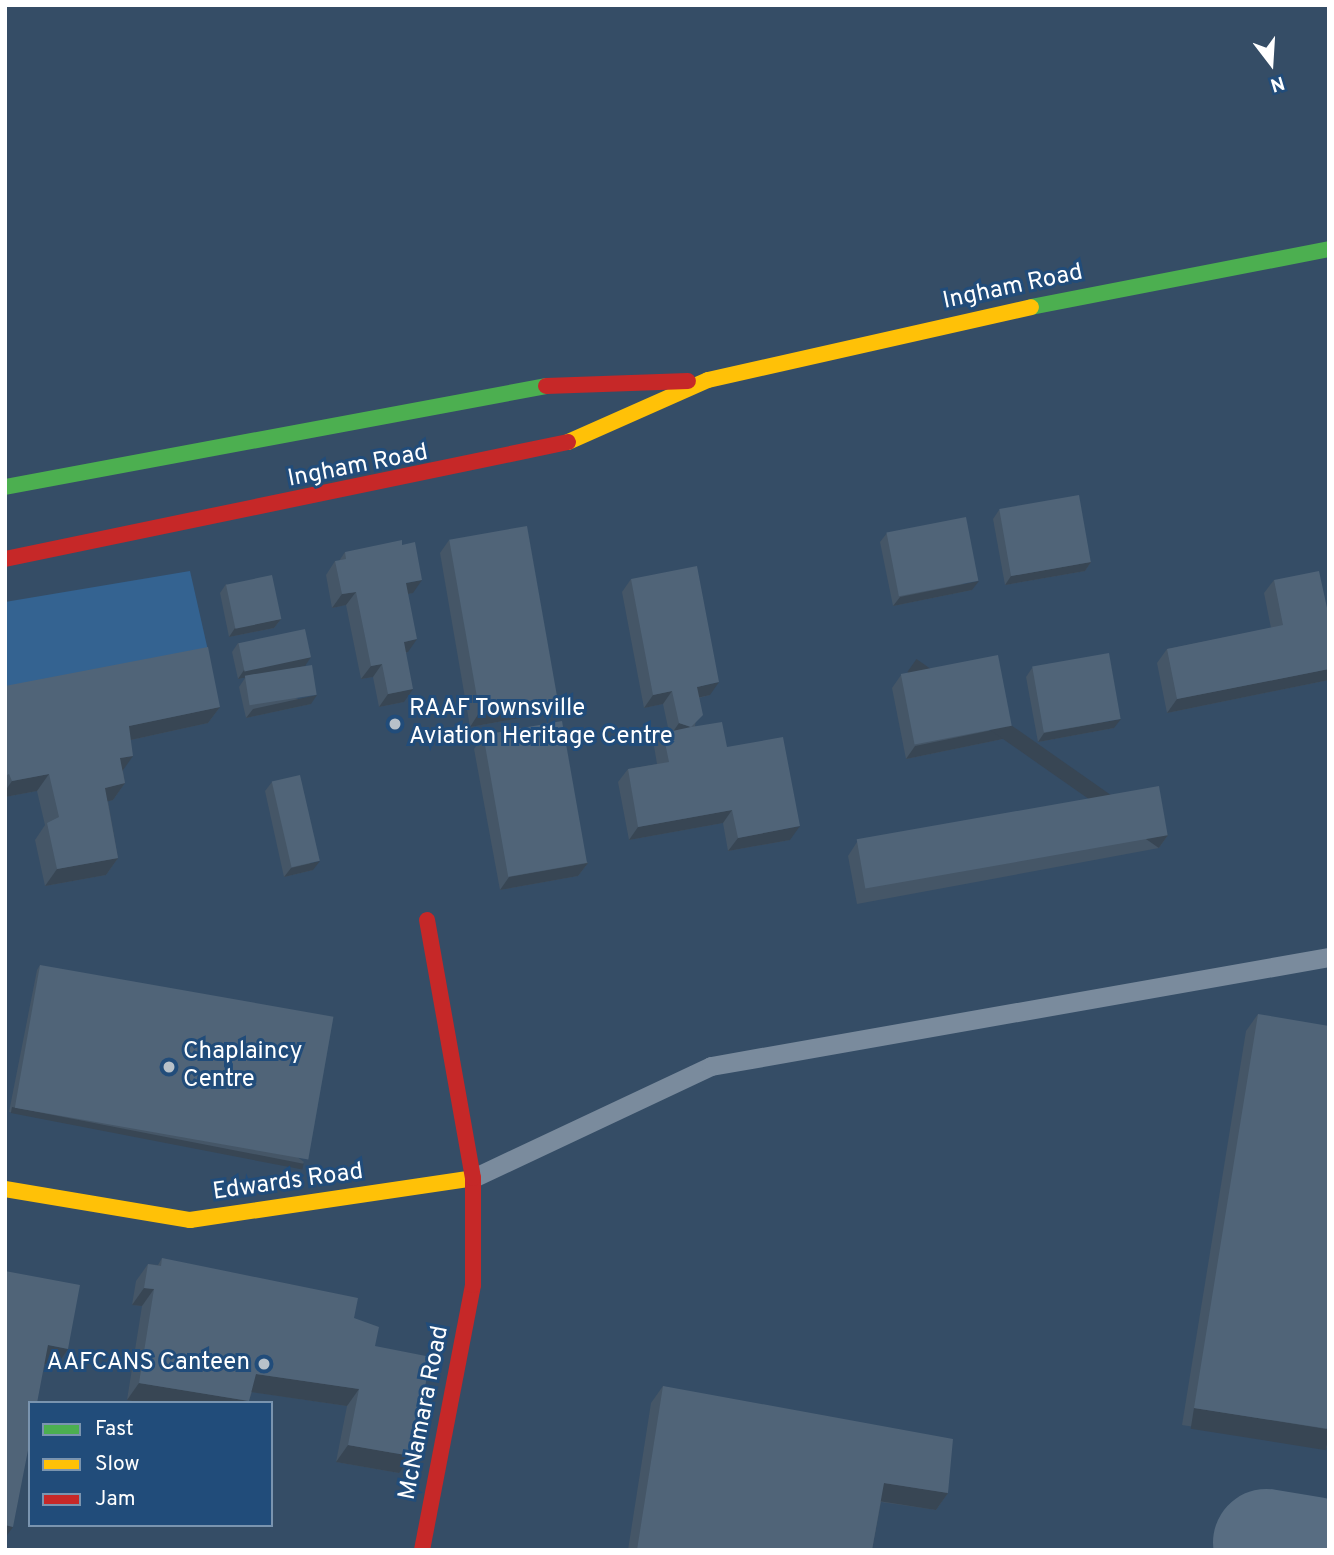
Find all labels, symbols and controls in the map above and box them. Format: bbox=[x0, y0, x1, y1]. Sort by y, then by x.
north arrow bbox=[1236, 28, 1306, 98]
text: N bbox=[1267, 70, 1287, 97]
street label: Ingham Road bbox=[940, 259, 1086, 317]
street label: Ingham Road bbox=[285, 439, 431, 495]
place label: RAAF Townsville Aviation Heritage Centre bbox=[409, 696, 673, 752]
marker: RAAF Townsville Aviation Heritage Centre bbox=[387, 716, 403, 732]
place label: Chaplaincy Centre bbox=[183, 1039, 302, 1095]
marker: Chaplaincy Centre bbox=[161, 1059, 177, 1075]
street label: Edwards Road bbox=[211, 1158, 365, 1208]
street label: McNamara Road bbox=[394, 1324, 456, 1502]
place label: AAFCANS Canteen bbox=[47, 1350, 250, 1378]
marker: AAFCANS Canteen bbox=[256, 1356, 272, 1372]
legend bbox=[28, 1401, 273, 1527]
text: Fast bbox=[95, 1416, 134, 1443]
text: Slow bbox=[95, 1451, 140, 1478]
text: Jam bbox=[95, 1486, 136, 1513]

